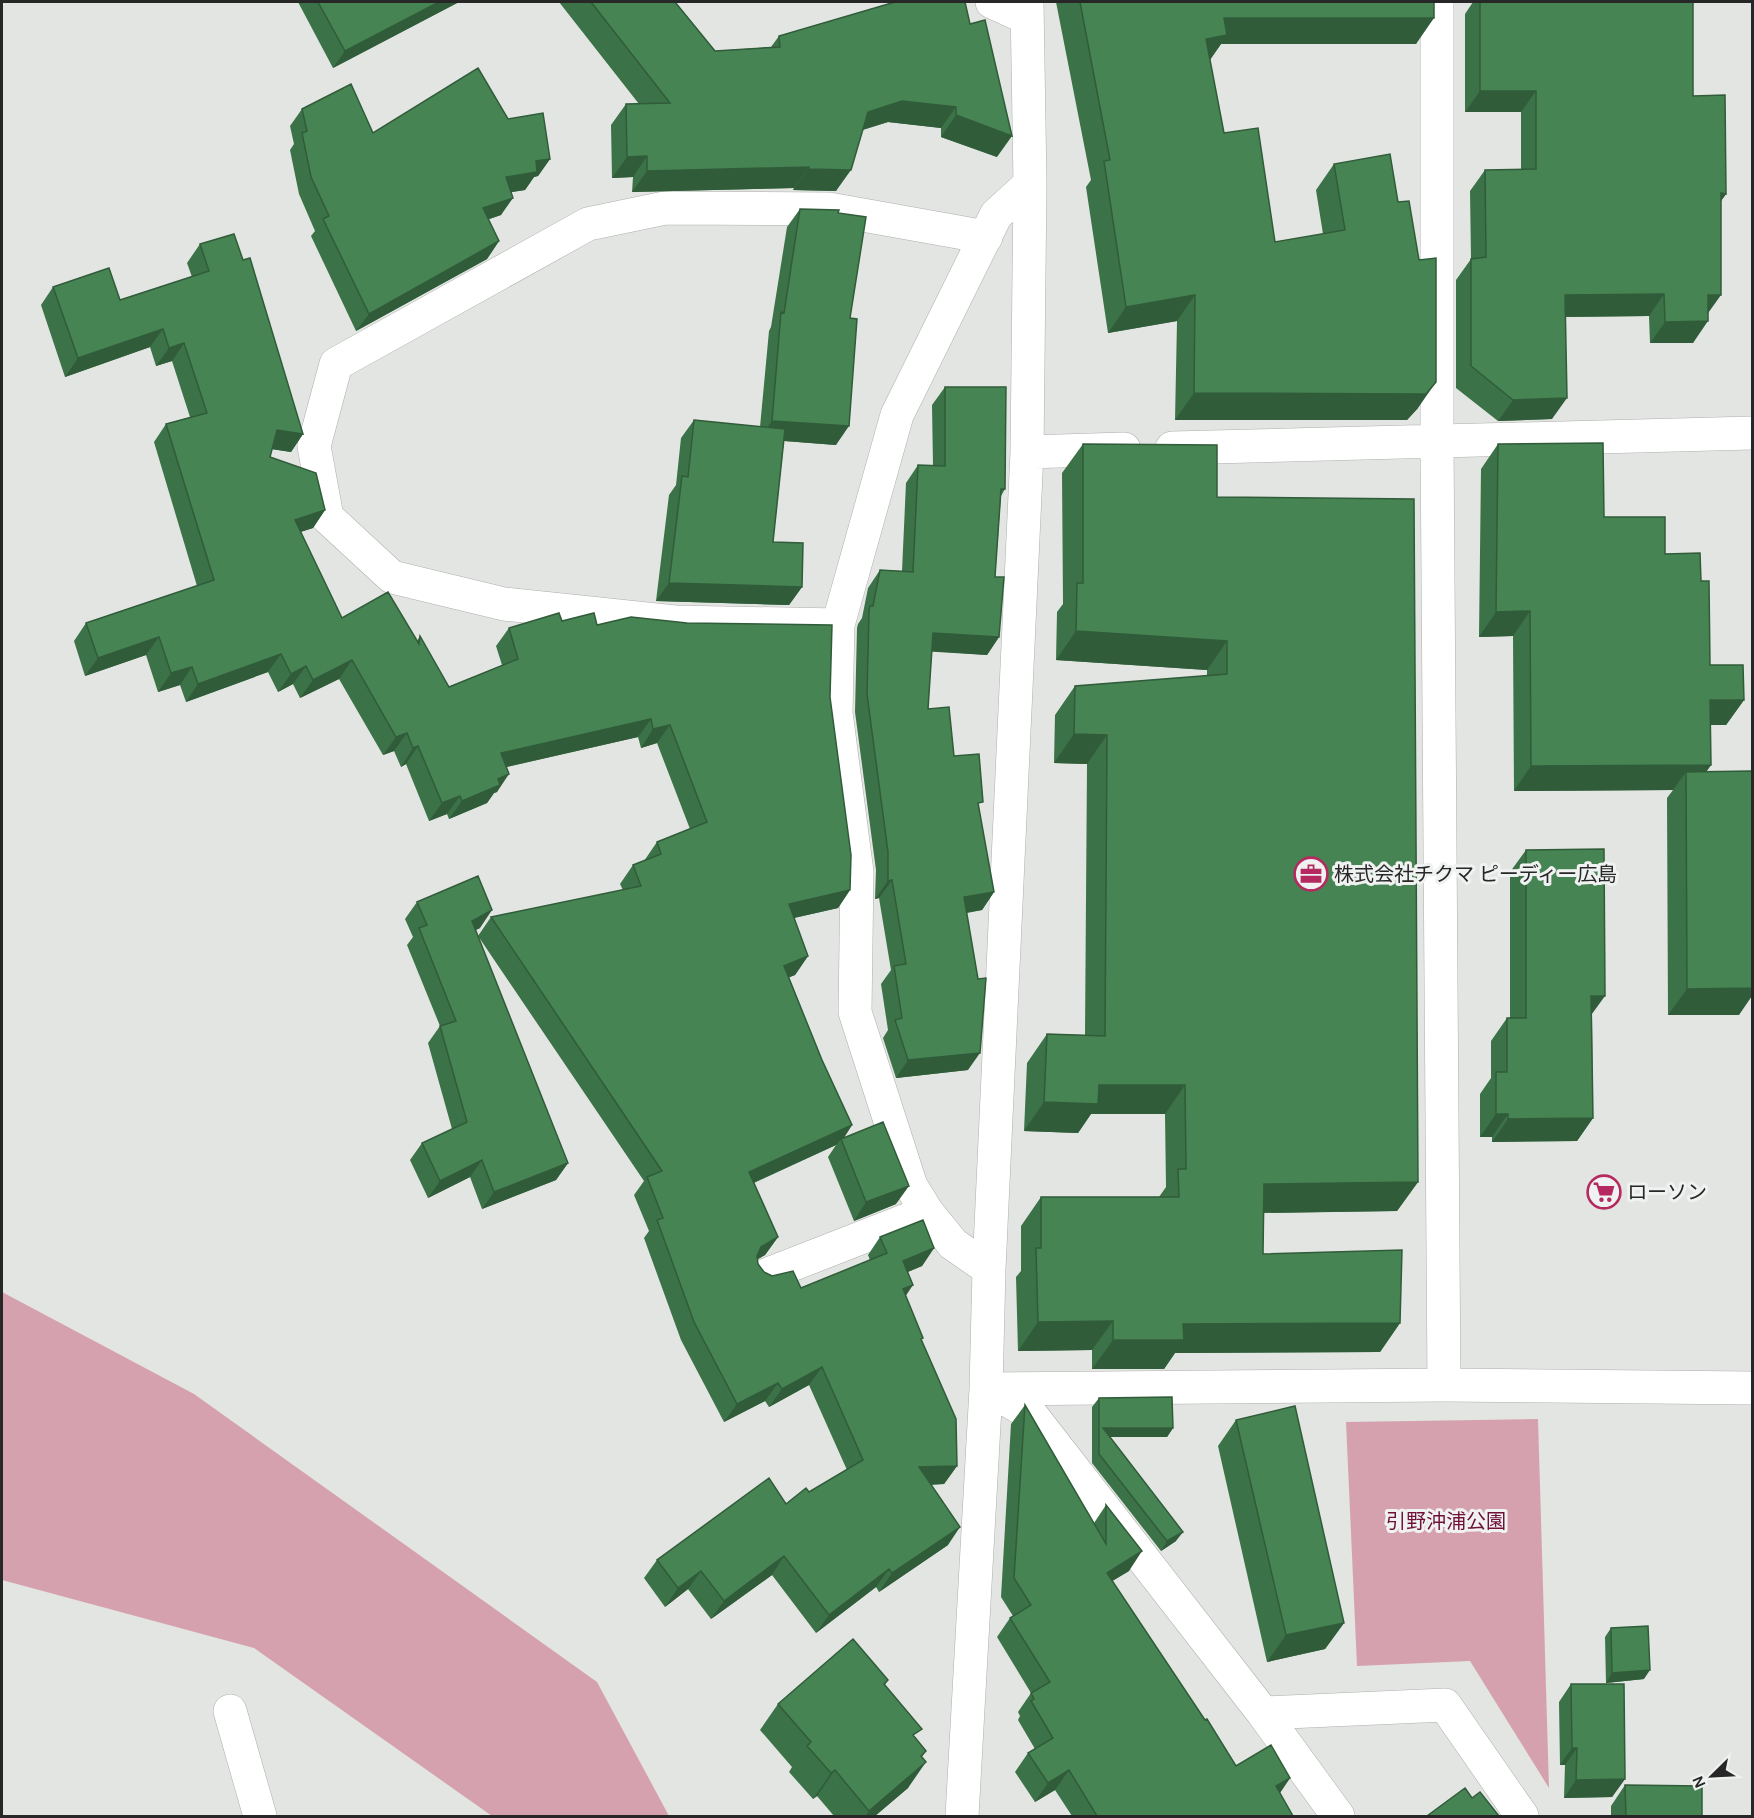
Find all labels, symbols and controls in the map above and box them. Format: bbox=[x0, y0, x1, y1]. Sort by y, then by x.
office icon: 株式会社チクマ ピーディー広島 bbox=[1293, 856, 1329, 892]
place label: 株式会社チクマ ピーディー広島 bbox=[1334, 863, 1617, 886]
supermarket icon: ローソン bbox=[1586, 1174, 1622, 1210]
place label: ローソン bbox=[1627, 1181, 1707, 1204]
park label: 引野沖浦公園 bbox=[1386, 1510, 1506, 1533]
north arrow bbox=[1682, 1746, 1742, 1806]
text: N bbox=[1688, 1773, 1710, 1791]

